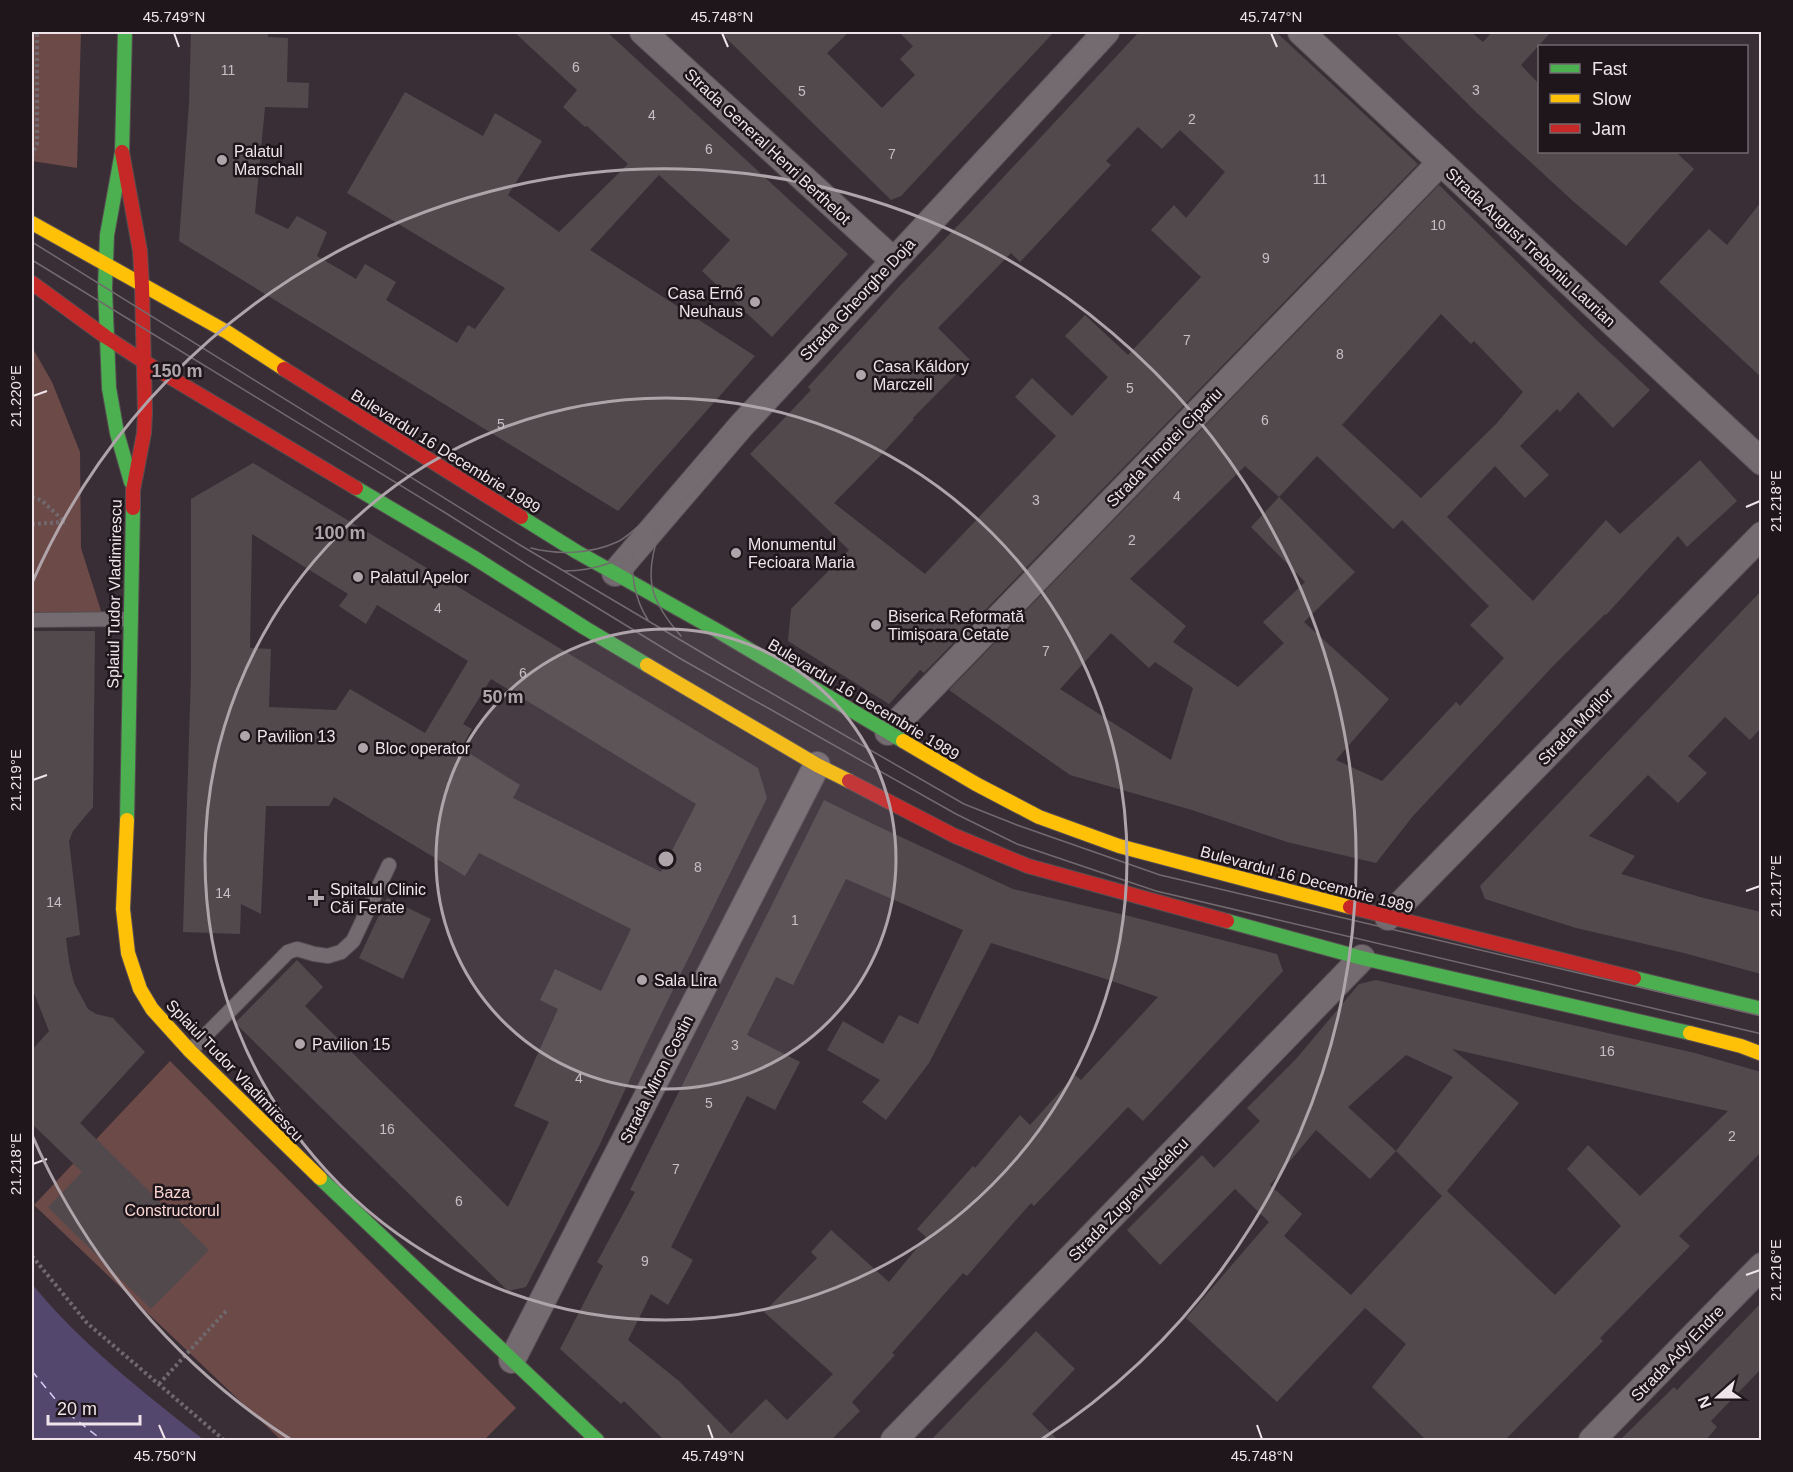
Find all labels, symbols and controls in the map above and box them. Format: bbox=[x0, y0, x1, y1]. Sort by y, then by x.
text: 45.749°N bbox=[143, 8, 205, 25]
text: 45.748°N bbox=[691, 8, 753, 25]
text: 45.747°N bbox=[1240, 8, 1302, 25]
legend bbox=[1538, 45, 1748, 153]
house number: 6 bbox=[572, 59, 580, 75]
text: Fast bbox=[1592, 59, 1627, 79]
house number: 11 bbox=[221, 62, 235, 78]
street label: Strada General Henri Berthelot bbox=[682, 65, 854, 228]
house number: 3 bbox=[1472, 82, 1480, 98]
house number: 5 bbox=[798, 83, 806, 99]
text: Slow bbox=[1592, 89, 1632, 109]
house number: 4 bbox=[648, 107, 656, 123]
house number: 2 bbox=[1188, 111, 1196, 127]
text: Jam bbox=[1592, 119, 1626, 139]
house number: 6 bbox=[705, 141, 713, 157]
place label: Palatul Marschall bbox=[234, 143, 302, 178]
house number: 7 bbox=[888, 146, 896, 162]
marker: Palatul Marschall bbox=[215, 153, 229, 167]
street label: Strada August Treboniu Laurian bbox=[1443, 164, 1619, 330]
house number: 11 bbox=[1313, 171, 1327, 187]
house number: 10 bbox=[1430, 217, 1446, 233]
street label: Strada Gheorghe Doja bbox=[797, 235, 918, 364]
house number: 9 bbox=[1262, 250, 1270, 266]
place label: Casa Ernő Neuhaus bbox=[667, 285, 743, 320]
marker: Casa Ernő Neuhaus bbox=[748, 295, 762, 309]
house number: 7 bbox=[1183, 332, 1191, 348]
house number: 8 bbox=[1336, 346, 1344, 362]
place label: Casa Káldory Marczell bbox=[873, 358, 969, 393]
text: 150 m bbox=[151, 361, 203, 381]
text: 21.220°E bbox=[7, 365, 24, 427]
marker: Casa Káldory Marczell bbox=[854, 368, 868, 382]
house number: 5 bbox=[1126, 380, 1134, 396]
street label: Strada Timotei Cipariu bbox=[1103, 385, 1225, 510]
street label: Bulevardul 16 Decembrie 1989 bbox=[348, 386, 543, 517]
house number: 6 bbox=[1261, 412, 1269, 428]
house number: 5 bbox=[497, 416, 505, 432]
text: 21.218°E bbox=[1767, 470, 1784, 532]
house number: 4 bbox=[1173, 488, 1181, 504]
house number: 3 bbox=[1032, 492, 1040, 508]
street label: Splaiul Tudor Vladimirescu bbox=[104, 499, 125, 689]
text: 100 m bbox=[314, 523, 366, 543]
house number: 2 bbox=[1128, 532, 1136, 548]
place label: Monumentul Fecioara Maria bbox=[748, 536, 855, 571]
marker: Monumentul Fecioara Maria bbox=[729, 546, 743, 560]
place label: Palatul Apelor bbox=[370, 569, 469, 586]
marker: Palatul Apelor bbox=[351, 570, 365, 584]
house number: 4 bbox=[434, 600, 442, 616]
place label: Biserica Reformată Timișoara Cetate bbox=[888, 608, 1024, 643]
marker: Biserica Reformată Timișoara Cetate bbox=[869, 618, 883, 632]
street label: Bulevardul 16 Decembrie 1989 bbox=[765, 636, 962, 763]
house number: 7 bbox=[1042, 643, 1050, 659]
house number: 6 bbox=[519, 665, 527, 681]
street label: Strada Moților bbox=[1535, 684, 1617, 768]
text: 50 m bbox=[482, 687, 524, 707]
place label: Pavilion 13 bbox=[257, 728, 335, 745]
marker: Pavilion 13 bbox=[238, 729, 252, 743]
place label: Bloc operator bbox=[375, 740, 471, 757]
marker: Bloc operator bbox=[356, 741, 370, 755]
text: 21.219°E bbox=[7, 749, 24, 811]
street label: Bulevardul 16 Decembrie 1989 bbox=[1199, 843, 1415, 916]
centre of rings bbox=[656, 849, 676, 869]
text: 21.217°E bbox=[1767, 855, 1784, 917]
house number: 8 bbox=[694, 859, 702, 875]
place label: Spitalul Clinic Căi Ferate bbox=[330, 881, 426, 916]
house number: 14 bbox=[215, 885, 231, 901]
marker: Spitalul Clinic Căi Ferate bbox=[307, 889, 325, 907]
house number: 14 bbox=[46, 894, 62, 910]
house number: 1 bbox=[791, 912, 799, 928]
place label: Sala Lira bbox=[654, 972, 717, 989]
marker: Sala Lira bbox=[635, 973, 649, 987]
street label: Splaiul Tudor Vladimirescu bbox=[163, 996, 307, 1144]
street label: Strada Miron Costin bbox=[617, 1012, 696, 1146]
place label: Pavilion 15 bbox=[312, 1036, 390, 1053]
marker: Pavilion 15 bbox=[293, 1037, 307, 1051]
house number: 3 bbox=[731, 1037, 739, 1053]
house number: 16 bbox=[1599, 1043, 1615, 1059]
house number: 4 bbox=[575, 1070, 583, 1086]
house number: 5 bbox=[705, 1095, 713, 1111]
house number: 16 bbox=[379, 1121, 395, 1137]
house number: 2 bbox=[1728, 1128, 1736, 1144]
text: 21.218°E bbox=[7, 1133, 24, 1195]
street label: Strada Zugrav Nedelcu bbox=[1065, 1134, 1192, 1264]
house number: 7 bbox=[672, 1161, 680, 1177]
park label: Baza Constructorul bbox=[124, 1184, 220, 1219]
house number: 6 bbox=[455, 1193, 463, 1209]
text: 21.216°E bbox=[1767, 1239, 1784, 1301]
house number: 9 bbox=[641, 1253, 649, 1269]
street label: Strada Ady Endre bbox=[1628, 1302, 1727, 1404]
north arrow bbox=[1688, 1367, 1748, 1427]
scale bar bbox=[48, 1388, 140, 1426]
text: N bbox=[1694, 1394, 1714, 1411]
text: 20 m bbox=[57, 1399, 97, 1419]
text: 45.750°N bbox=[134, 1447, 196, 1464]
text: 45.749°N bbox=[682, 1447, 744, 1464]
text: 45.748°N bbox=[1231, 1447, 1293, 1464]

